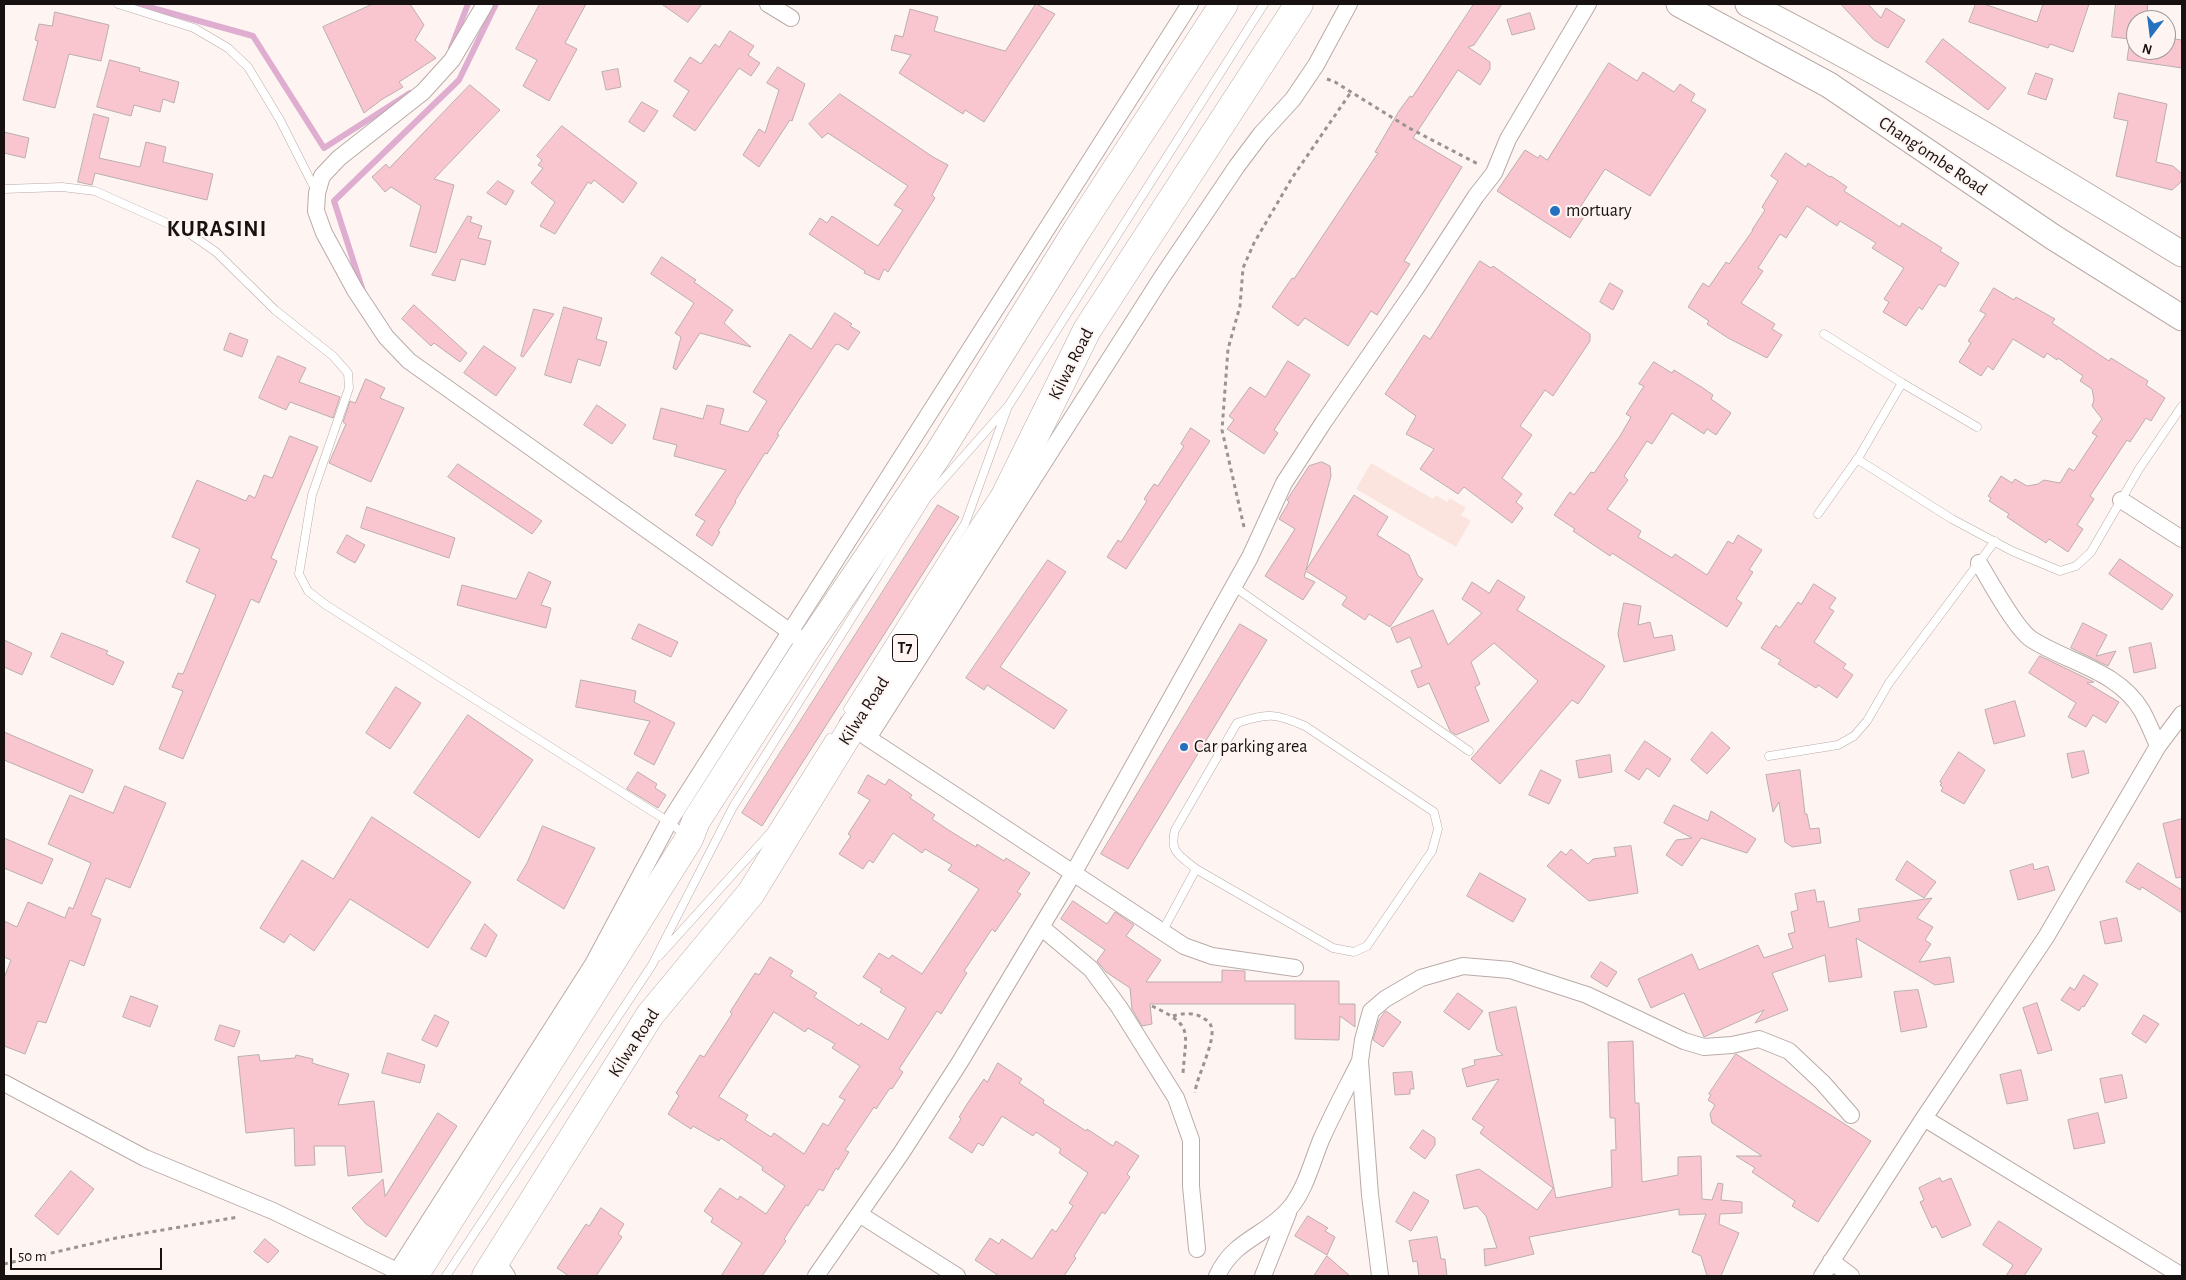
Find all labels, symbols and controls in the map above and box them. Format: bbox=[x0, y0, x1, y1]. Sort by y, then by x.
north arrow bbox=[2126, 10, 2176, 60]
text: N bbox=[2141, 41, 2154, 57]
street label: Chang'ombe Road bbox=[1875, 112, 1991, 200]
place label: mortuary bbox=[1566, 200, 1632, 222]
marker: mortuary bbox=[1548, 204, 1562, 218]
district label: KURASINI bbox=[166, 216, 268, 242]
street label: Kilwa Road bbox=[1044, 325, 1098, 403]
road number: T7 bbox=[892, 634, 918, 661]
street label: Kilwa Road bbox=[834, 673, 894, 749]
place label: Car parking area bbox=[1194, 736, 1308, 758]
marker: Car parking area bbox=[1178, 741, 1190, 753]
street label: Kilwa Road bbox=[604, 1005, 664, 1081]
scale bar bbox=[12, 1238, 165, 1270]
text: 50 m bbox=[18, 1249, 47, 1264]

